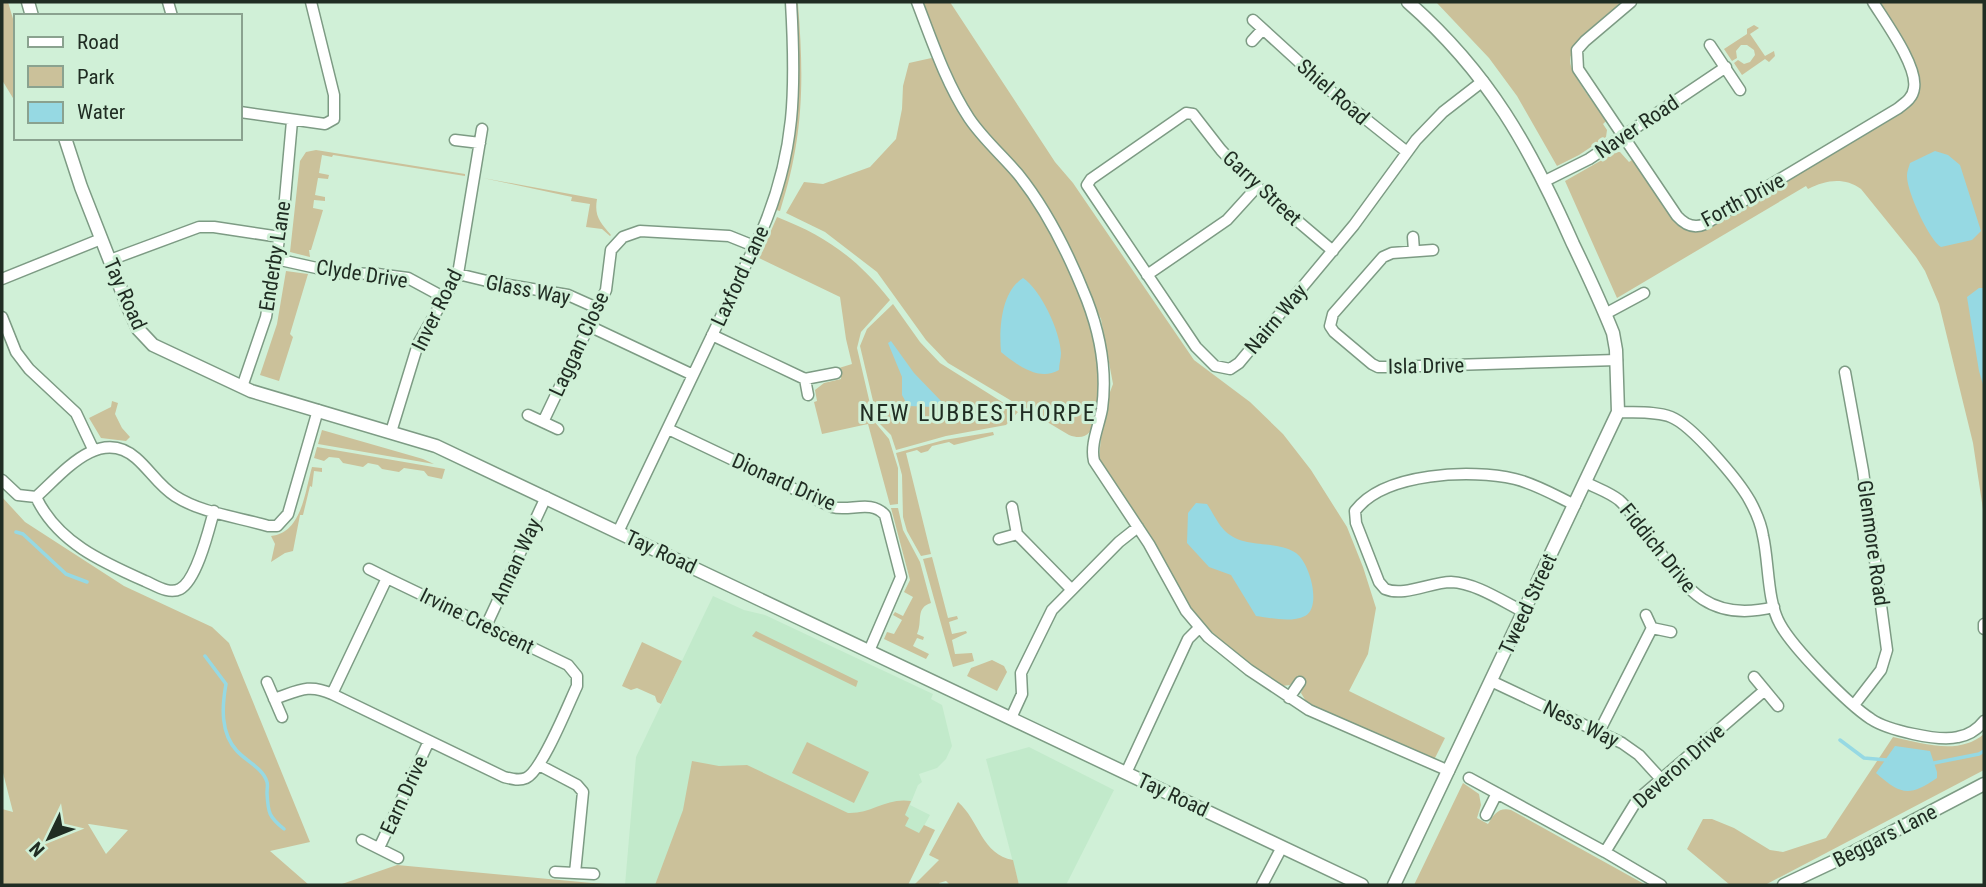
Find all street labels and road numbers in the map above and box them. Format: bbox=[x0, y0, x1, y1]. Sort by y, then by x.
street label: Shiel Road bbox=[1292, 54, 1374, 130]
street label: Naver Road bbox=[1591, 90, 1683, 164]
street label: Garry Street bbox=[1218, 146, 1306, 230]
street label: Forth Drive bbox=[1697, 168, 1789, 232]
street label: Enderby Lane bbox=[254, 199, 296, 313]
street label: Laxford Lane bbox=[706, 222, 774, 330]
street label: Tay Road bbox=[99, 255, 151, 333]
street label: Clyde Drive bbox=[315, 255, 410, 293]
street label: Inver Road bbox=[407, 265, 467, 355]
street label: Glass Way bbox=[484, 270, 573, 310]
street label: Nairn Way bbox=[1240, 279, 1312, 359]
street label: Laggan Close bbox=[544, 288, 614, 400]
street label: Isla Drive bbox=[1388, 353, 1465, 379]
street label: Dionard Drive bbox=[728, 448, 840, 516]
street label: Glenmore Road bbox=[1852, 479, 1894, 607]
street label: Fiddich Drive bbox=[1615, 499, 1701, 597]
street label: Annan Way bbox=[486, 514, 546, 608]
street label: Tay Road bbox=[622, 525, 700, 579]
street label: Tweed Street bbox=[1494, 550, 1562, 658]
street label: Irvine Crescent bbox=[416, 583, 538, 659]
street label: Ness Way bbox=[1539, 695, 1623, 753]
street label: Deveron Drive bbox=[1629, 719, 1730, 813]
street label: Earn Drive bbox=[375, 752, 433, 838]
street label: Tay Road bbox=[1134, 768, 1212, 822]
street label: Beggars Lane bbox=[1829, 800, 1941, 872]

